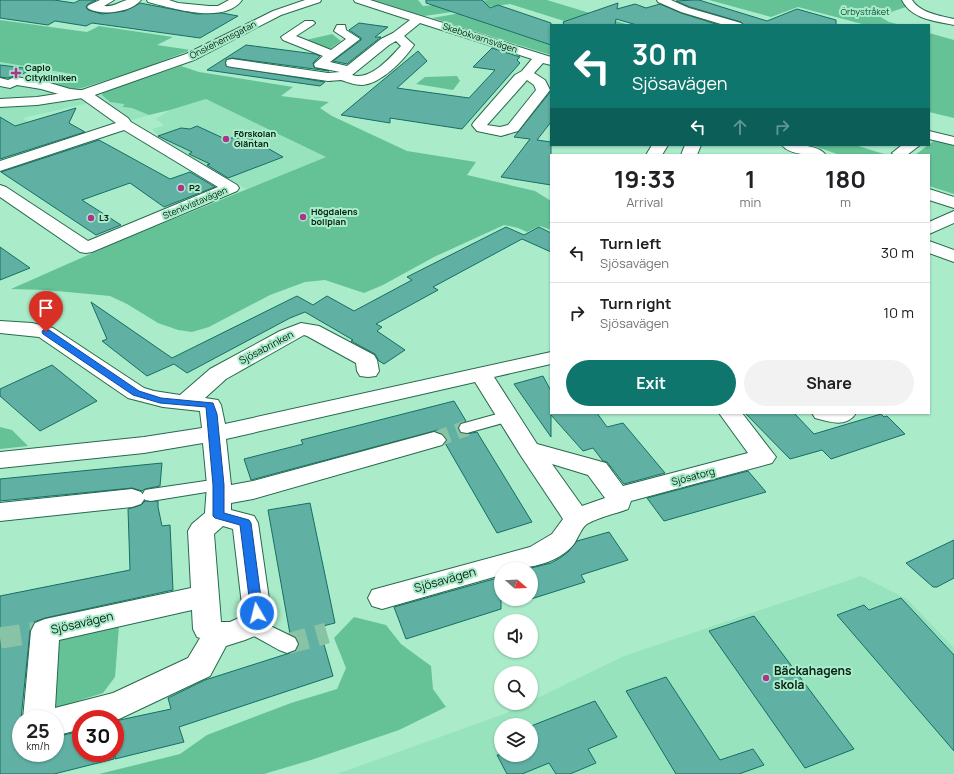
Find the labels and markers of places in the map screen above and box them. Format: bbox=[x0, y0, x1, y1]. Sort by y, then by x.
place label: Capio Citykliniken bbox=[25, 61, 77, 84]
marker: Capio Citykliniken bbox=[10, 67, 22, 79]
place label: Förskolan Gläntan bbox=[234, 127, 276, 150]
marker: Förskolan Gläntan bbox=[221, 134, 231, 144]
place label: P2 bbox=[189, 181, 200, 194]
marker: P2 bbox=[176, 183, 186, 193]
place label: Högdalens bollplan bbox=[311, 205, 358, 228]
place label: L3 bbox=[99, 211, 109, 224]
marker: Högdalens bollplan bbox=[298, 212, 308, 222]
marker: L3 bbox=[86, 213, 96, 223]
pin bbox=[29, 291, 63, 332]
place label: Bäckahagens skola bbox=[774, 662, 852, 693]
marker: Bäckahagens skola bbox=[761, 673, 771, 683]

